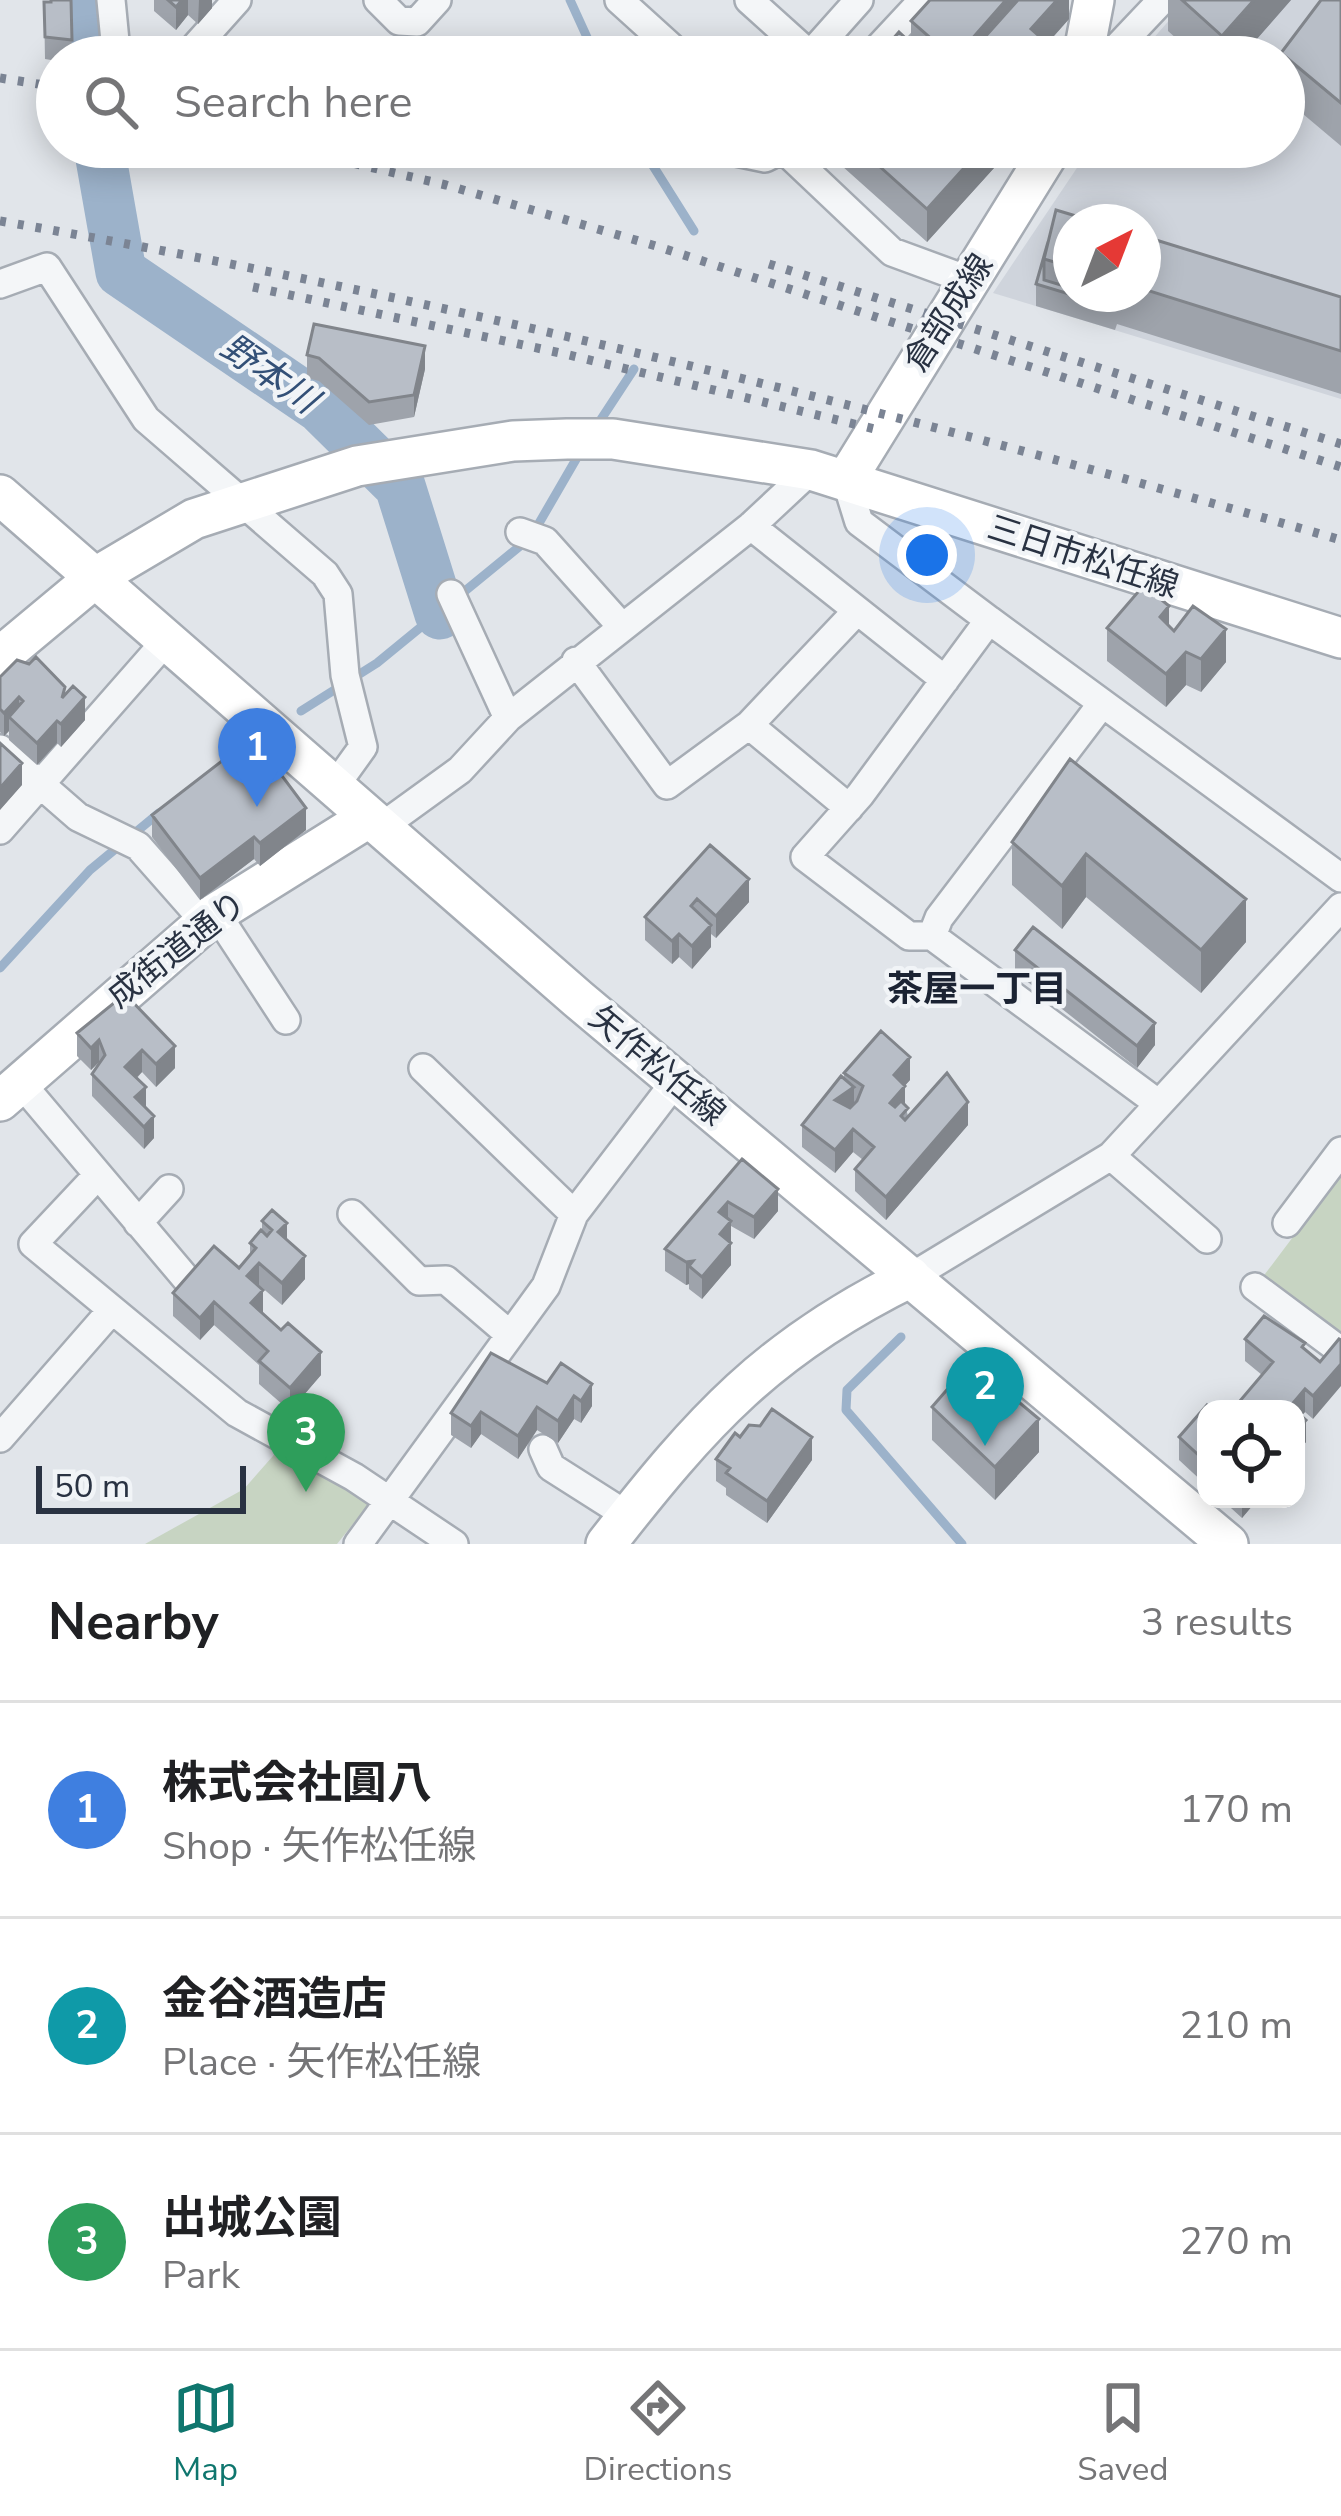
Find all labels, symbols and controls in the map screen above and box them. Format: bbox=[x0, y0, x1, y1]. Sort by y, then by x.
search box bbox=[36, 36, 1305, 168]
icon: search bbox=[78, 69, 144, 135]
text: Search here bbox=[174, 72, 413, 133]
north arrow bbox=[1053, 204, 1161, 312]
street label: 倉部成線 bbox=[894, 245, 1004, 381]
water label: 野本川 bbox=[211, 323, 331, 427]
street label: 三日市松任線 bbox=[982, 505, 1184, 609]
your location bbox=[897, 525, 957, 585]
pin: 1 bbox=[218, 708, 296, 807]
street label: 成街道通り bbox=[98, 881, 256, 1019]
district label: 茶屋一丁目 bbox=[887, 965, 1067, 1014]
street label: 矢作松任線 bbox=[579, 996, 735, 1136]
pin: 2 bbox=[946, 1347, 1024, 1446]
pin: 3 bbox=[267, 1393, 345, 1492]
map controls bbox=[1197, 1400, 1305, 1508]
button: locate bbox=[1197, 1400, 1305, 1508]
scale bar bbox=[36, 1460, 246, 1513]
text: 50 m bbox=[54, 1464, 130, 1509]
text: Nearby bbox=[48, 1587, 219, 1657]
text: 3 results bbox=[1141, 1596, 1293, 1649]
text: 株式会社圓八 bbox=[162, 1753, 432, 1814]
text: 1 bbox=[75, 1783, 99, 1836]
text: 170 m bbox=[1179, 1783, 1293, 1836]
text: Shop · 矢作松任線 bbox=[162, 1820, 477, 1873]
text: 金谷酒造店 bbox=[162, 1969, 387, 2030]
text: 2 bbox=[75, 1999, 99, 2052]
text: 210 m bbox=[1179, 1999, 1293, 2052]
text: Place · 矢作松任線 bbox=[162, 2036, 481, 2089]
text: 出城公園 bbox=[162, 2188, 342, 2249]
text: 3 bbox=[75, 2215, 99, 2268]
text: 270 m bbox=[1179, 2215, 1293, 2268]
text: Park bbox=[162, 2249, 240, 2302]
tab: Map bbox=[173, 2375, 239, 2492]
tab: Directions bbox=[584, 2375, 732, 2492]
tab: Saved bbox=[1077, 2375, 1168, 2492]

